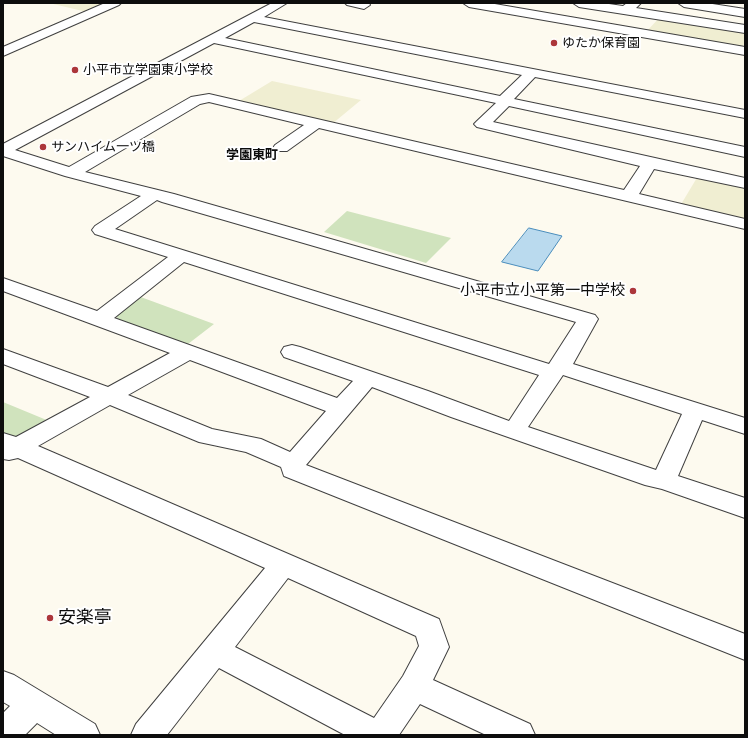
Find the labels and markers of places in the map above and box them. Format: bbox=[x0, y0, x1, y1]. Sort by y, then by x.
place label: ゆたか保育園 bbox=[562, 35, 640, 51]
marker: ゆたか保育園 bbox=[549, 38, 559, 48]
place label: 小平市立学園東小学校 bbox=[83, 62, 213, 78]
marker: 小平市立学園東小学校 bbox=[70, 65, 80, 75]
place label: サンハイム一ツ橋 bbox=[51, 139, 155, 155]
marker: サンハイム一ツ橋 bbox=[38, 142, 48, 152]
place label: 小平市立小平第一中学校 bbox=[460, 282, 625, 300]
marker: 小平市立小平第一中学校 bbox=[628, 286, 638, 296]
place label: 安楽亭 bbox=[58, 607, 112, 629]
marker: 安楽亭 bbox=[45, 613, 55, 623]

